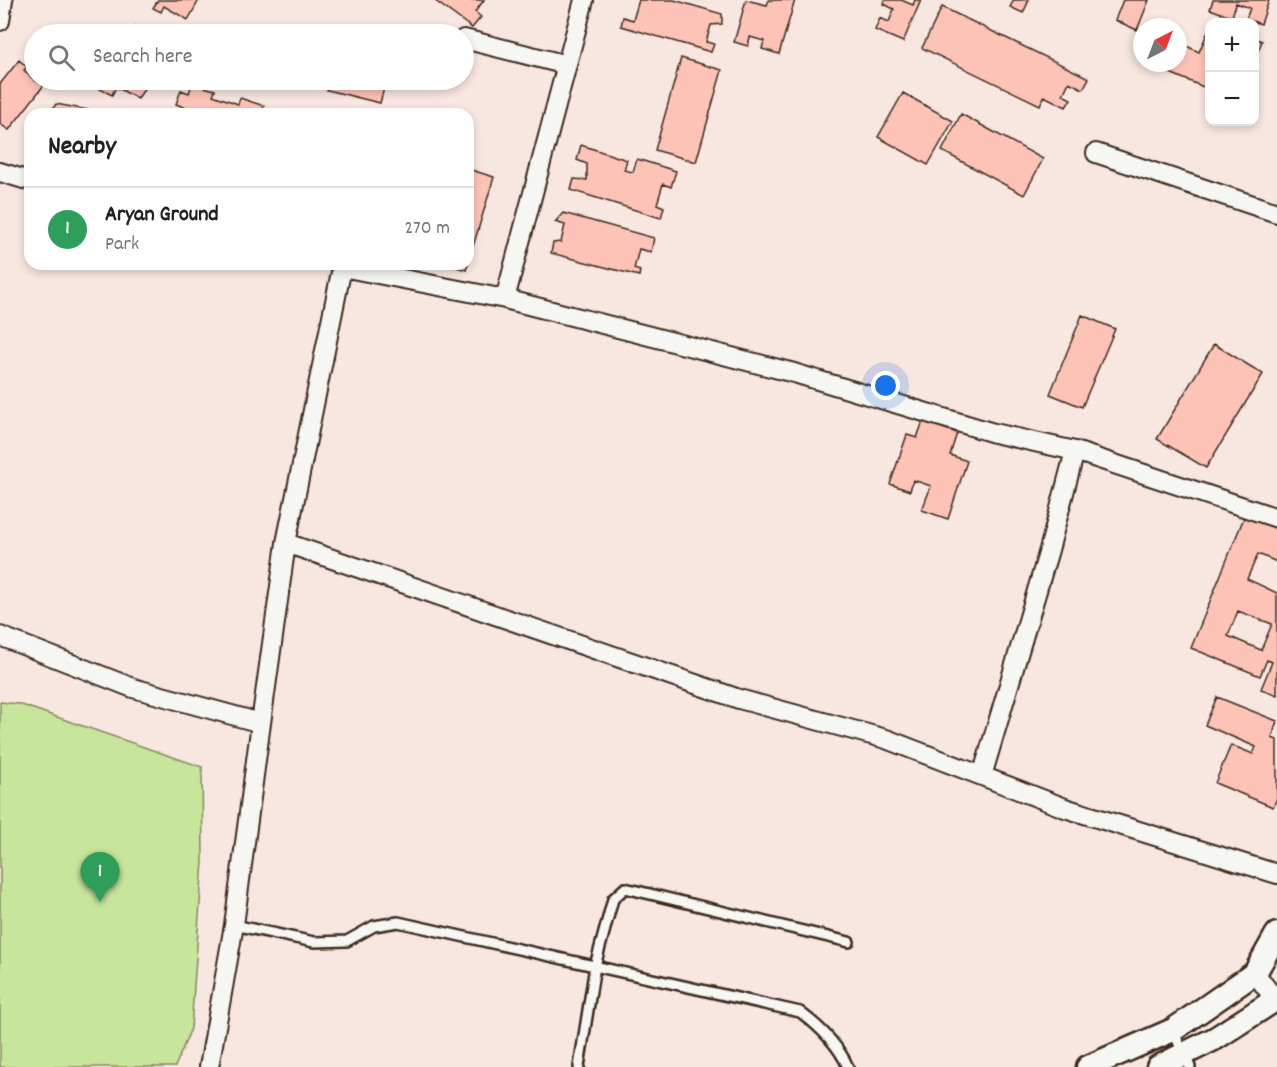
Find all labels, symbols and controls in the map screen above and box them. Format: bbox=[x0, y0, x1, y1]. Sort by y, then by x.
north arrow bbox=[1133, 18, 1187, 72]
map controls bbox=[1205, 18, 1259, 126]
button: + bbox=[1205, 18, 1259, 72]
search box bbox=[24, 24, 474, 90]
icon: search bbox=[45, 41, 78, 74]
text: Search here bbox=[93, 42, 192, 73]
button: − bbox=[1205, 72, 1259, 126]
text: Nearby bbox=[48, 129, 116, 166]
text: Aryan Ground bbox=[105, 200, 219, 231]
text: 1 bbox=[65, 215, 70, 243]
text: 270 m bbox=[404, 215, 450, 243]
text: Park bbox=[105, 231, 139, 259]
your location bbox=[871, 371, 900, 400]
pin: 1 bbox=[80, 852, 120, 902]

